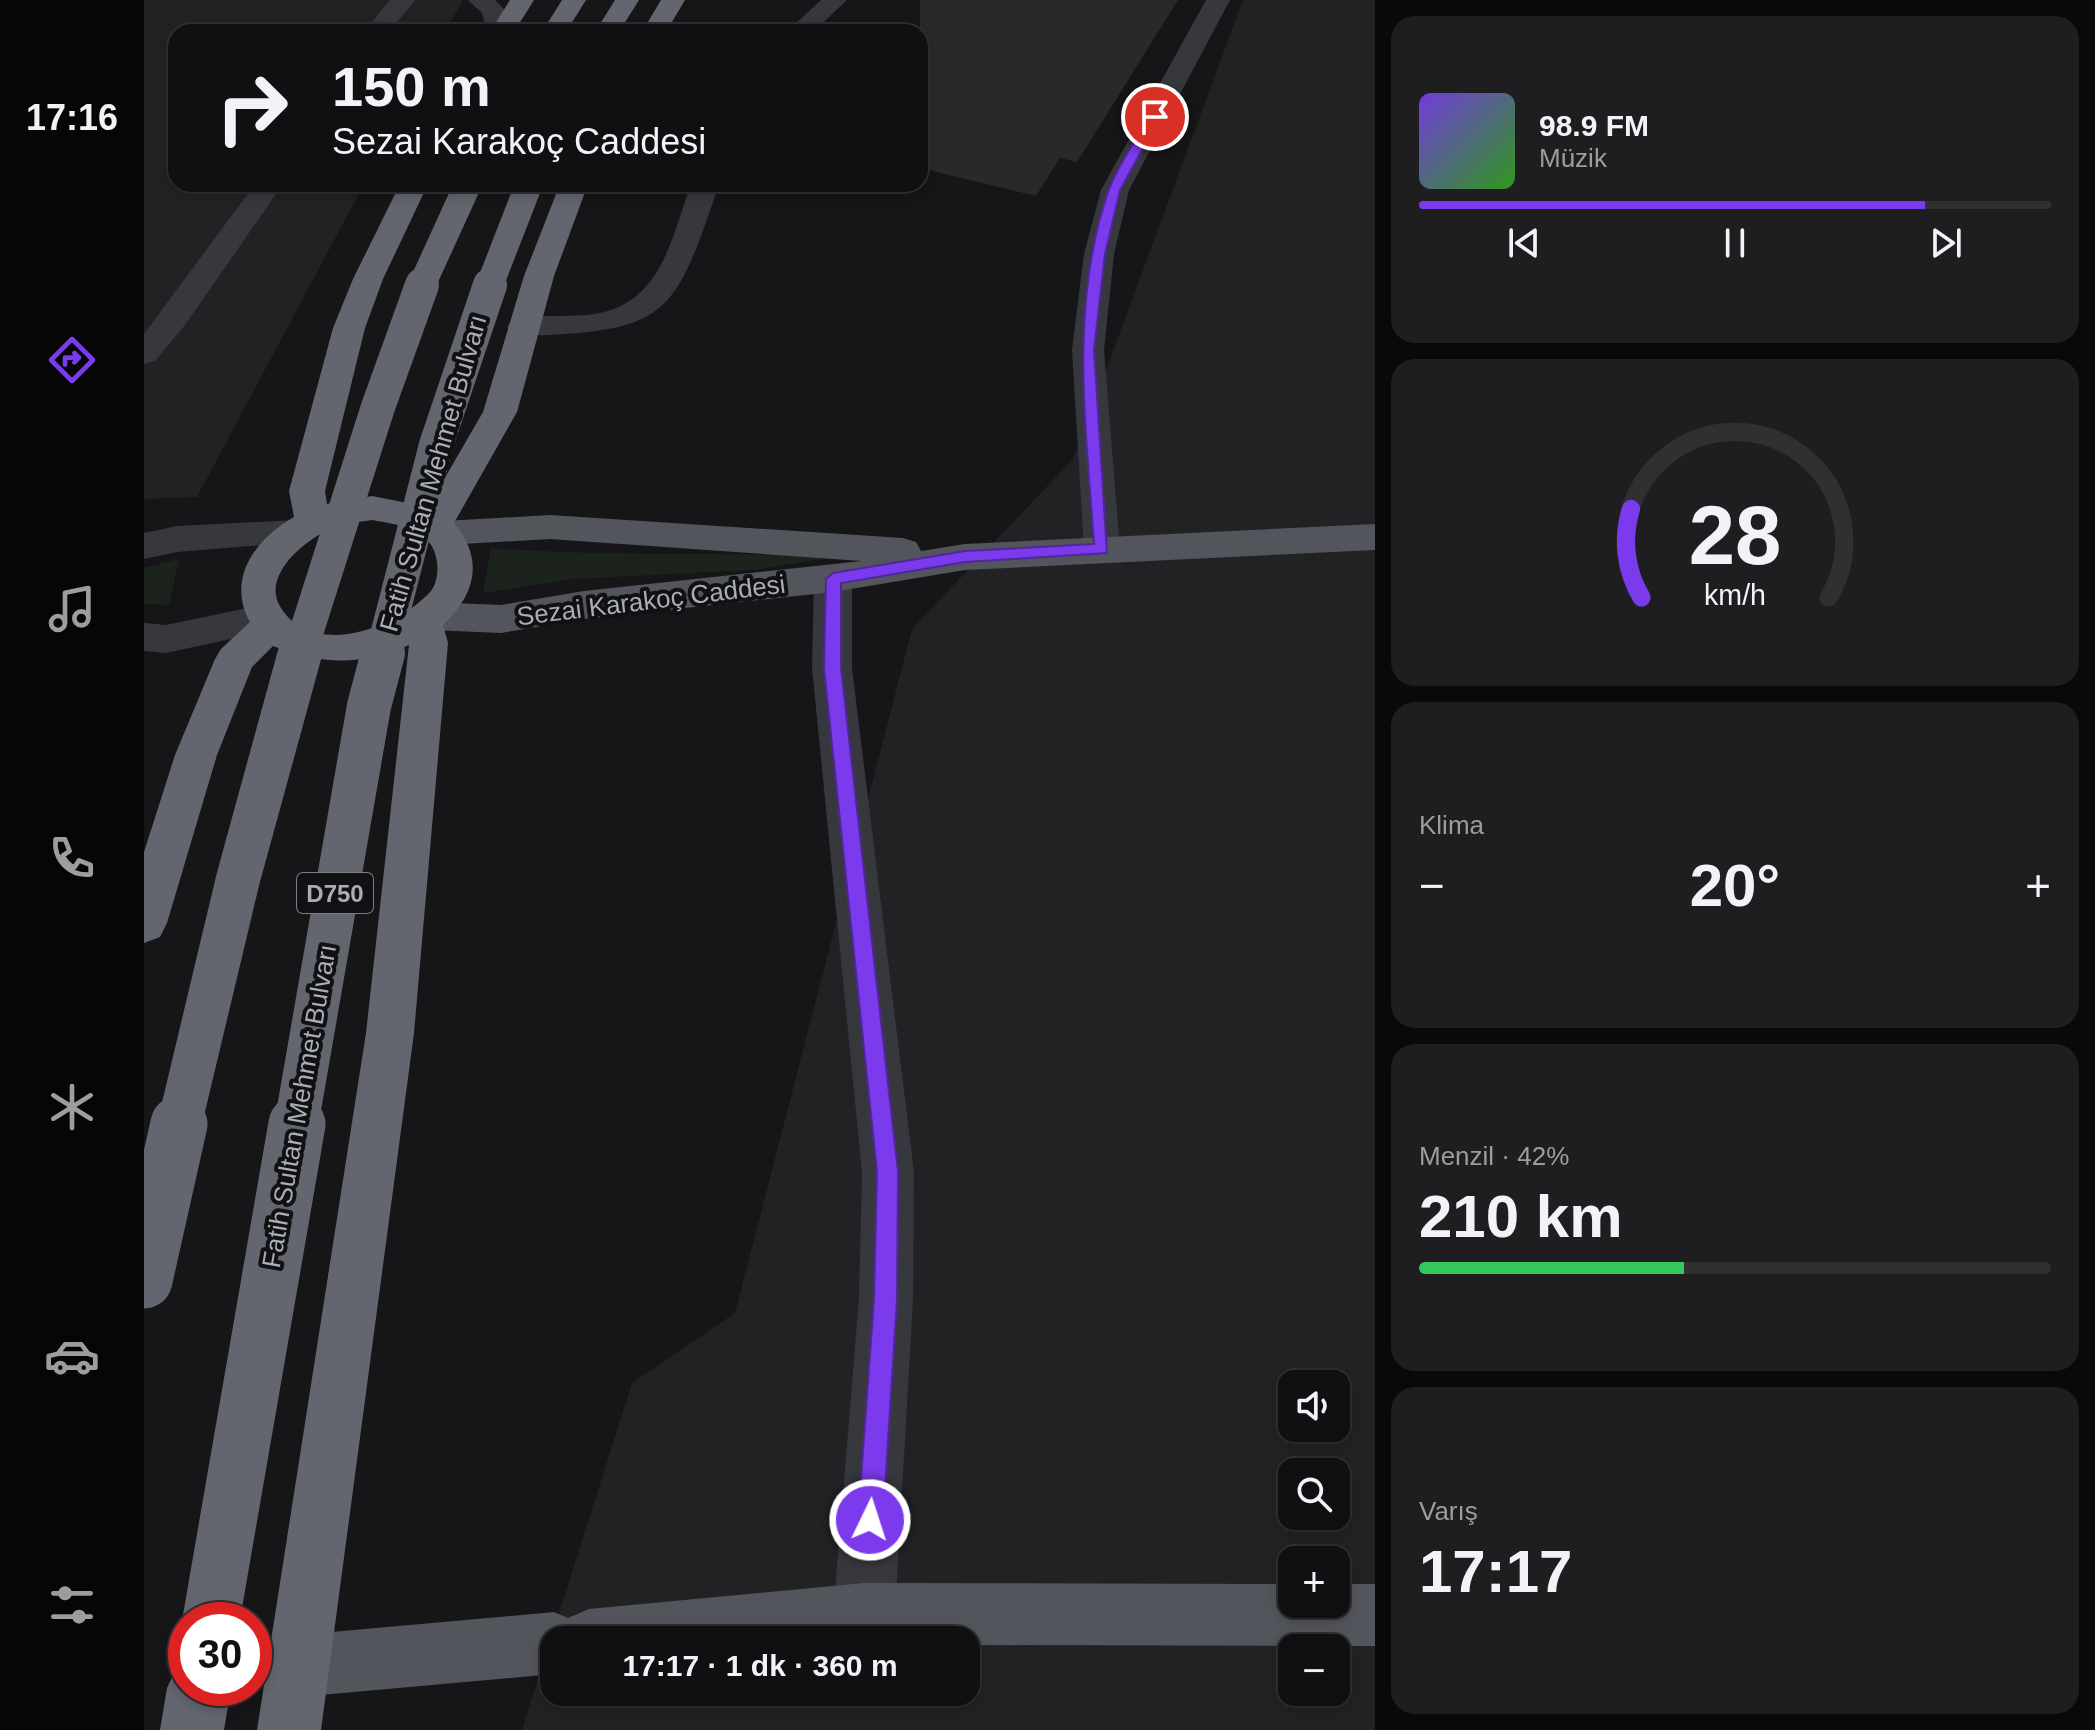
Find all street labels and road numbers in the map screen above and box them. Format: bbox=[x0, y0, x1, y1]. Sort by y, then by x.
street label: Fatih Sultan Mehmet Bulvarı bbox=[373, 311, 493, 635]
street label: Sezai Karakoç Caddesi bbox=[515, 569, 787, 631]
road number: D750 bbox=[297, 873, 373, 913]
street label: Fatih Sultan Mehmet Bulvarı bbox=[256, 942, 342, 1270]

